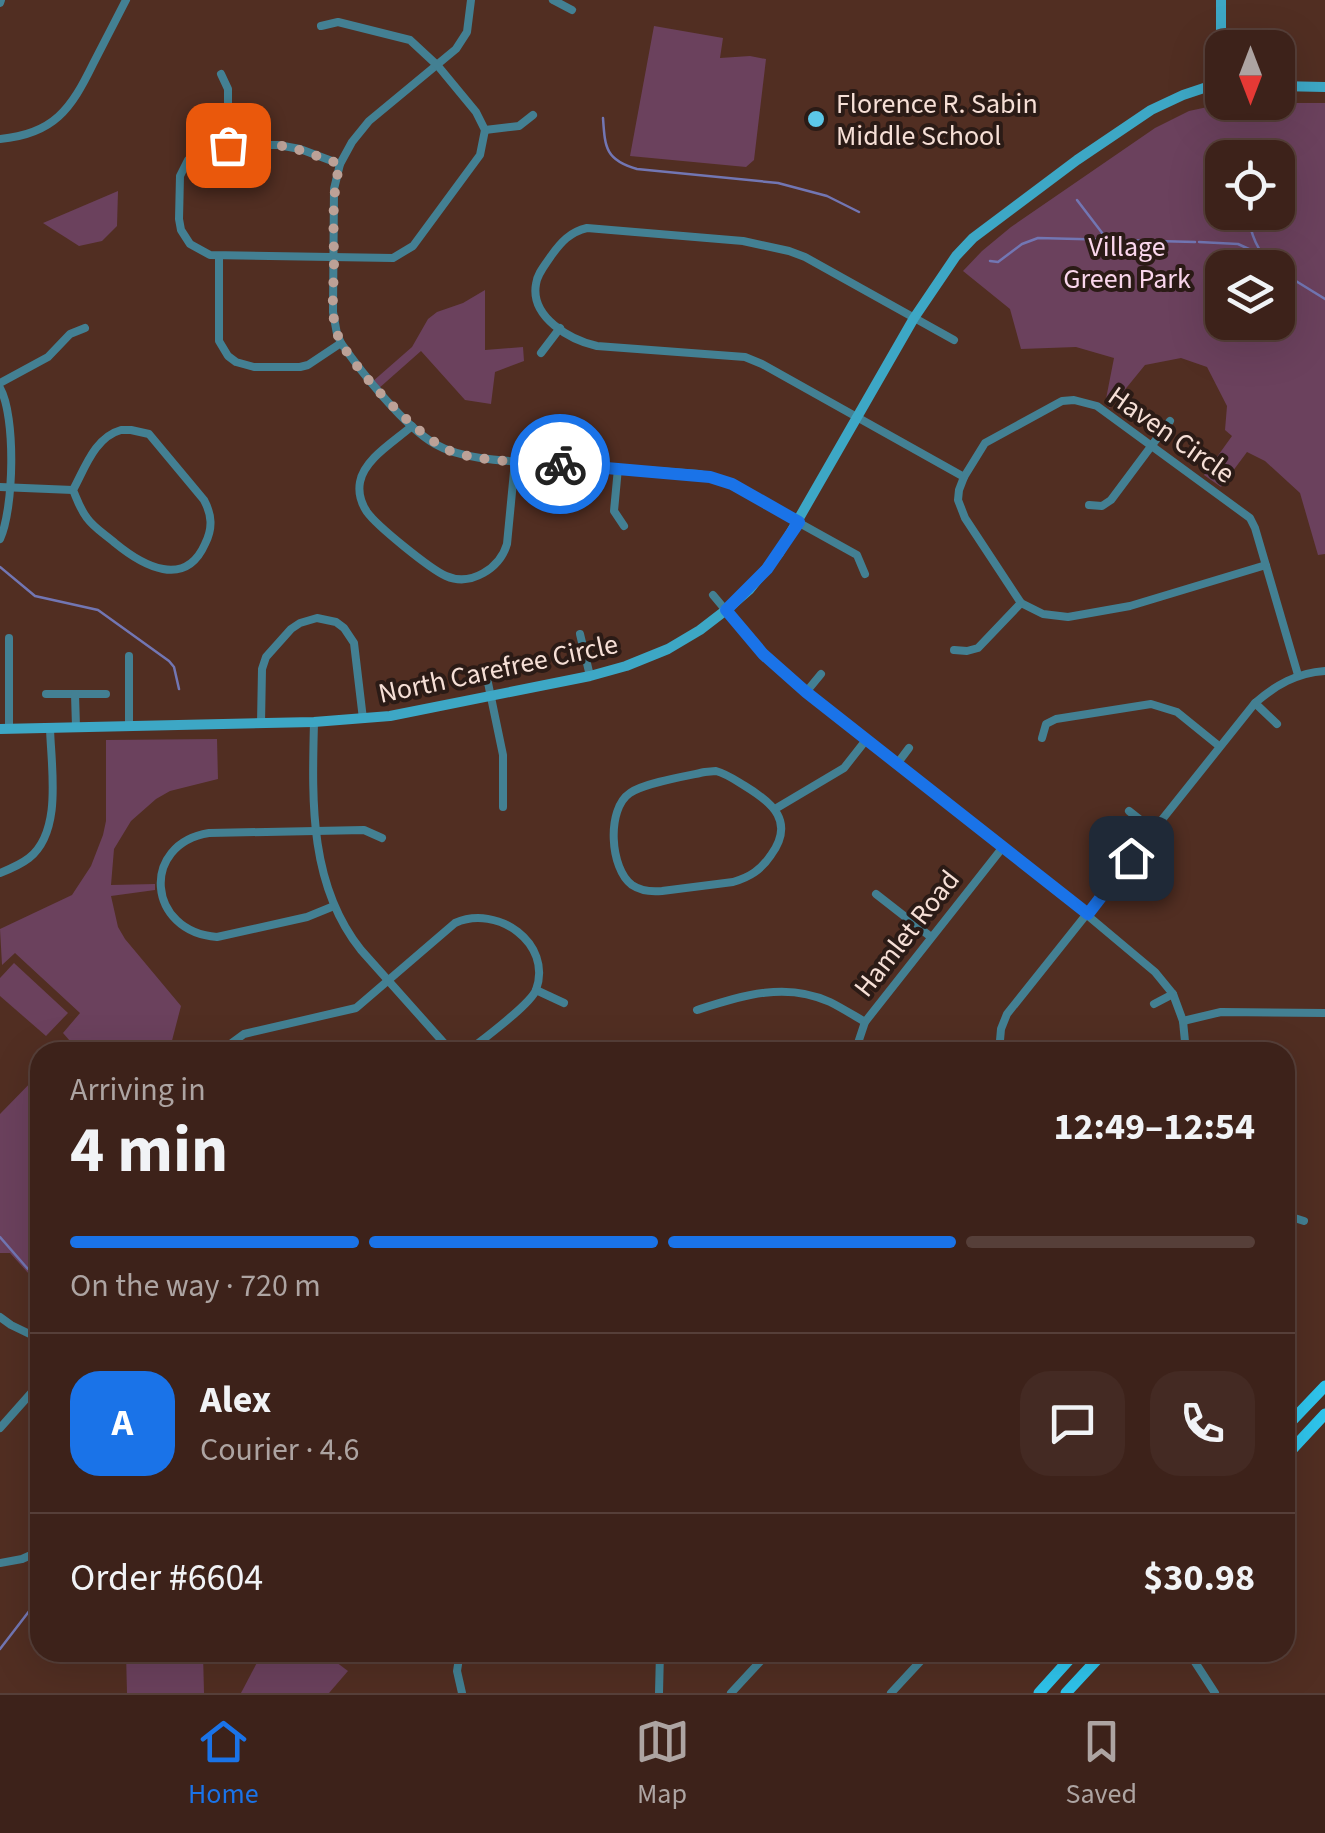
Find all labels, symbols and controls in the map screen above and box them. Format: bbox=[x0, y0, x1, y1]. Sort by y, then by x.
north arrow bbox=[1205, 30, 1295, 120]
map controls bbox=[1205, 30, 1295, 340]
place label: Florence R. Sabin Middle School bbox=[836, 84, 1038, 156]
pin bbox=[186, 103, 271, 188]
marker: Florence R. Sabin Middle School bbox=[805, 108, 827, 130]
icon: bag bbox=[201, 118, 256, 173]
button: locate bbox=[1205, 140, 1295, 230]
park label: Village Green Park bbox=[1063, 227, 1191, 299]
button: layers bbox=[1205, 250, 1295, 340]
street label: Haven Circle bbox=[1100, 376, 1243, 493]
courier bbox=[510, 414, 610, 514]
icon: bike bbox=[533, 437, 588, 492]
street label: North Carefree Circle bbox=[375, 624, 622, 714]
pin bbox=[1089, 816, 1174, 901]
icon: home bbox=[1104, 831, 1159, 886]
street label: Hamlet Road bbox=[844, 862, 969, 1006]
text: Arriving in bbox=[70, 1067, 206, 1113]
text: 12:49–12:54 bbox=[1053, 1100, 1255, 1154]
text: 4 min bbox=[70, 1104, 228, 1197]
text: On the way · 720 m bbox=[70, 1263, 321, 1309]
button: chat bbox=[1020, 1371, 1125, 1476]
button: phone bbox=[1150, 1371, 1255, 1476]
text: Alex bbox=[200, 1373, 271, 1427]
text: A bbox=[112, 1396, 133, 1450]
text: Courier · 4.6 bbox=[200, 1427, 360, 1473]
text: Order #6604 bbox=[70, 1551, 263, 1605]
text: $30.98 bbox=[1143, 1551, 1255, 1605]
tab: Home bbox=[188, 1714, 259, 1814]
tab: Map bbox=[635, 1714, 690, 1814]
tab: Saved bbox=[1066, 1714, 1137, 1814]

